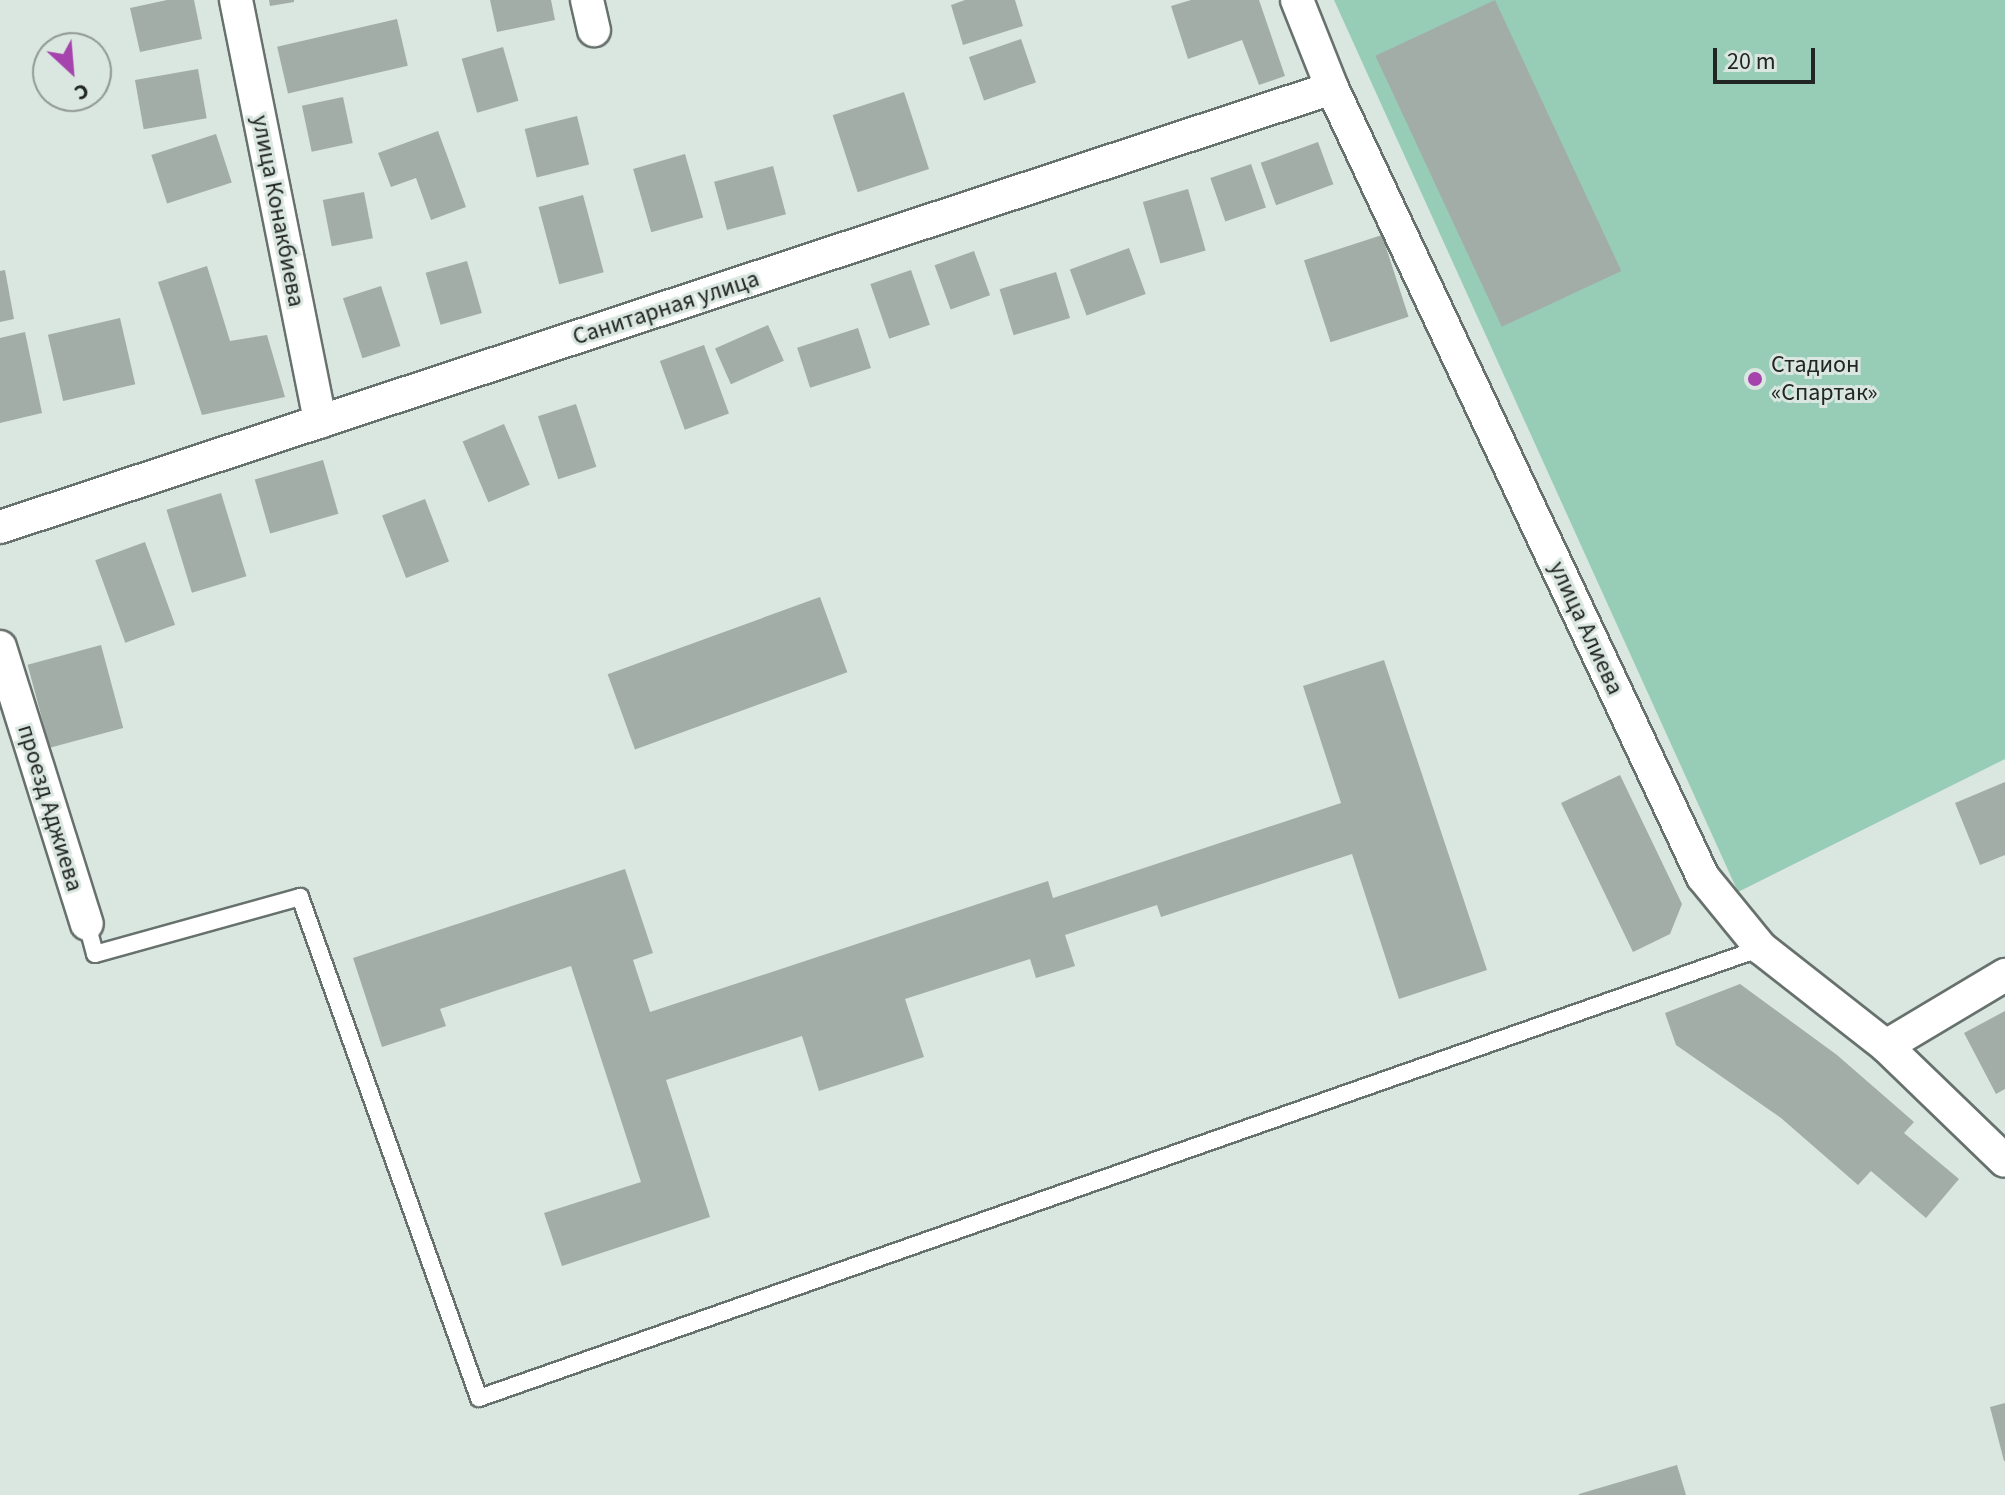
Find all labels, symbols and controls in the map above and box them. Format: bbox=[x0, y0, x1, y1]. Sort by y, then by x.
north arrow bbox=[32, 32, 112, 112]
scale bar bbox=[1717, 32, 1819, 82]
text: 20 m bbox=[1727, 44, 1776, 79]
text: С bbox=[69, 75, 94, 109]
street label: улица Конакбиева bbox=[245, 113, 311, 309]
street label: Санитарная улица bbox=[569, 264, 763, 352]
place label: Стадион «Спартак» bbox=[1771, 351, 1878, 407]
marker: Стадион «Спартак» bbox=[1746, 370, 1764, 388]
street label: улица Алиева bbox=[1543, 557, 1629, 699]
street label: проезд Аджиева bbox=[11, 721, 89, 895]

